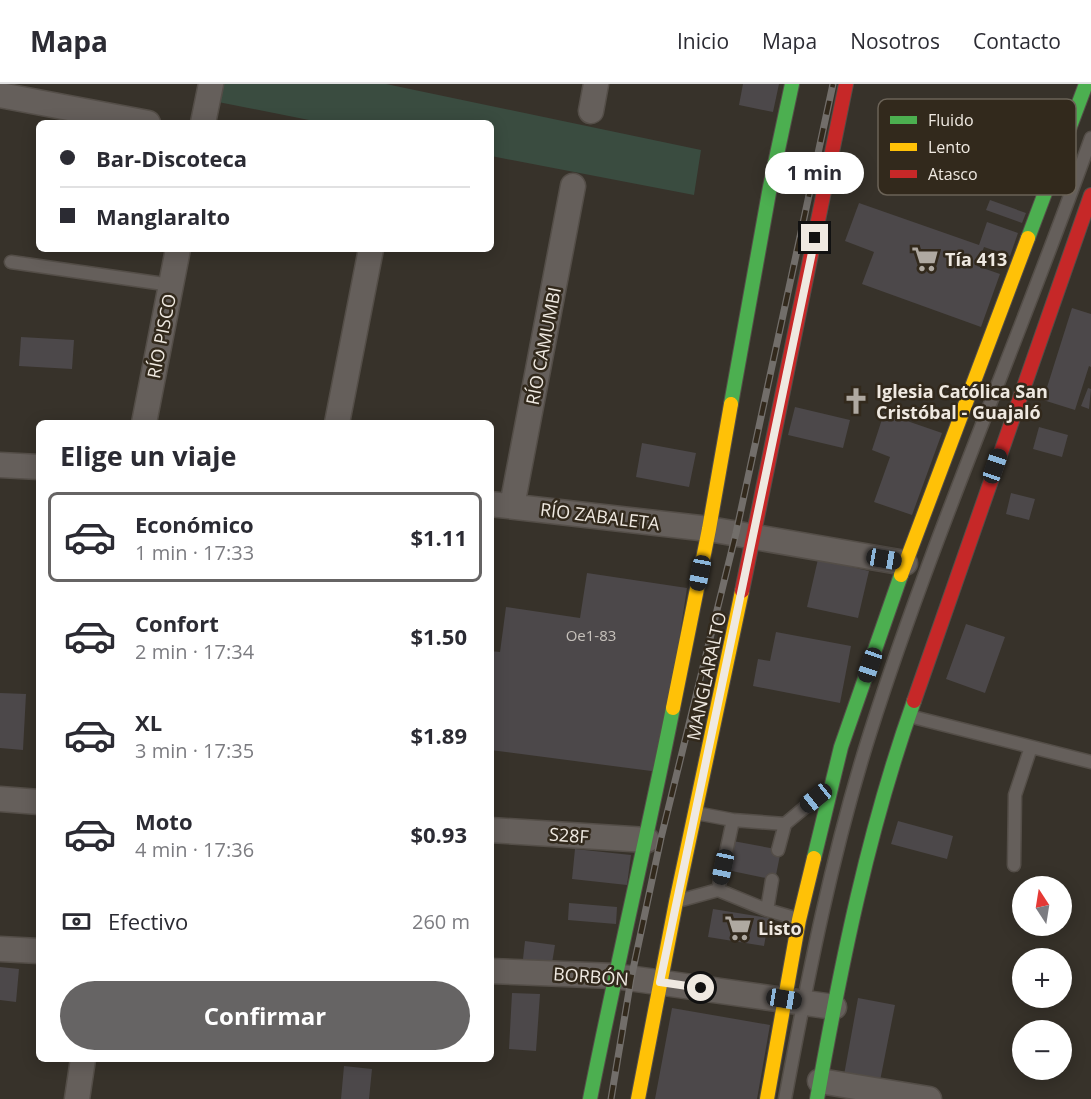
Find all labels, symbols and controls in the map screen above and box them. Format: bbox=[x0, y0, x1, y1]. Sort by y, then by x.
text: Mapa bbox=[30, 22, 108, 60]
text: Inicio bbox=[677, 27, 729, 55]
text: Mapa bbox=[762, 27, 817, 55]
text: Nosotros bbox=[850, 27, 940, 55]
text: Contacto bbox=[973, 27, 1061, 55]
legend bbox=[878, 99, 1076, 195]
text: Fluido bbox=[928, 109, 974, 131]
text: Lento bbox=[928, 136, 970, 158]
text: Bar-Discoteca bbox=[96, 143, 247, 173]
callout: 1 min bbox=[766, 151, 864, 193]
text: 1 min bbox=[787, 159, 842, 186]
text: Atasco bbox=[928, 163, 978, 185]
text: Manglaralto bbox=[96, 201, 230, 231]
route end bbox=[801, 224, 828, 251]
supermarket icon: Tía 413 bbox=[910, 244, 940, 274]
place label: Tía 413 bbox=[945, 247, 1007, 271]
street label: RÍO CAMUMBI bbox=[520, 285, 566, 407]
street label: RÍO PISCO bbox=[141, 292, 181, 380]
place label: Iglesia Católica San Cristóbal - Guajaló bbox=[876, 379, 1048, 424]
church icon: Iglesia Católica San Cristóbal - Guajaló bbox=[841, 386, 871, 416]
text: Elige un viaje bbox=[60, 437, 236, 474]
car bbox=[981, 446, 1009, 486]
street label: RÍO ZABALETA bbox=[539, 497, 662, 535]
text: Económico bbox=[135, 509, 254, 539]
icon: car bbox=[63, 510, 117, 564]
text: $1.11 bbox=[410, 522, 467, 552]
text: 1 min · 17:33 bbox=[135, 539, 254, 566]
car bbox=[865, 547, 903, 571]
car bbox=[688, 554, 712, 592]
text: Confort bbox=[135, 608, 219, 638]
icon: car bbox=[63, 609, 117, 663]
street label: MANGLARALTO bbox=[681, 610, 731, 742]
text: $1.50 bbox=[410, 621, 467, 651]
house number: Oe1-83 bbox=[566, 625, 616, 645]
text: 2 min · 17:34 bbox=[135, 638, 254, 665]
car bbox=[856, 645, 884, 685]
text: XL bbox=[135, 707, 162, 737]
icon: car bbox=[63, 708, 117, 762]
text: $1.89 bbox=[410, 720, 467, 750]
text: 3 min · 17:35 bbox=[135, 737, 254, 764]
car bbox=[796, 780, 836, 816]
text: Moto bbox=[135, 806, 193, 836]
icon: car bbox=[63, 807, 117, 861]
text: $0.93 bbox=[410, 819, 467, 849]
street label: S28F bbox=[548, 822, 590, 848]
text: 4 min · 17:36 bbox=[135, 836, 254, 863]
car bbox=[710, 848, 736, 886]
north arrow bbox=[1012, 876, 1072, 936]
map controls bbox=[1012, 876, 1072, 1080]
icon: cash bbox=[60, 905, 93, 938]
text: Efectivo bbox=[108, 906, 188, 936]
text: 260 m bbox=[412, 908, 470, 935]
supermarket icon: Listo bbox=[723, 913, 753, 943]
place label: Listo bbox=[758, 916, 802, 940]
button: + bbox=[1012, 948, 1072, 1008]
street label: BORBÓN bbox=[552, 961, 630, 991]
route start bbox=[687, 974, 714, 1001]
button: Confirmar bbox=[60, 981, 470, 1050]
car bbox=[765, 987, 803, 1011]
button: − bbox=[1012, 1020, 1072, 1080]

